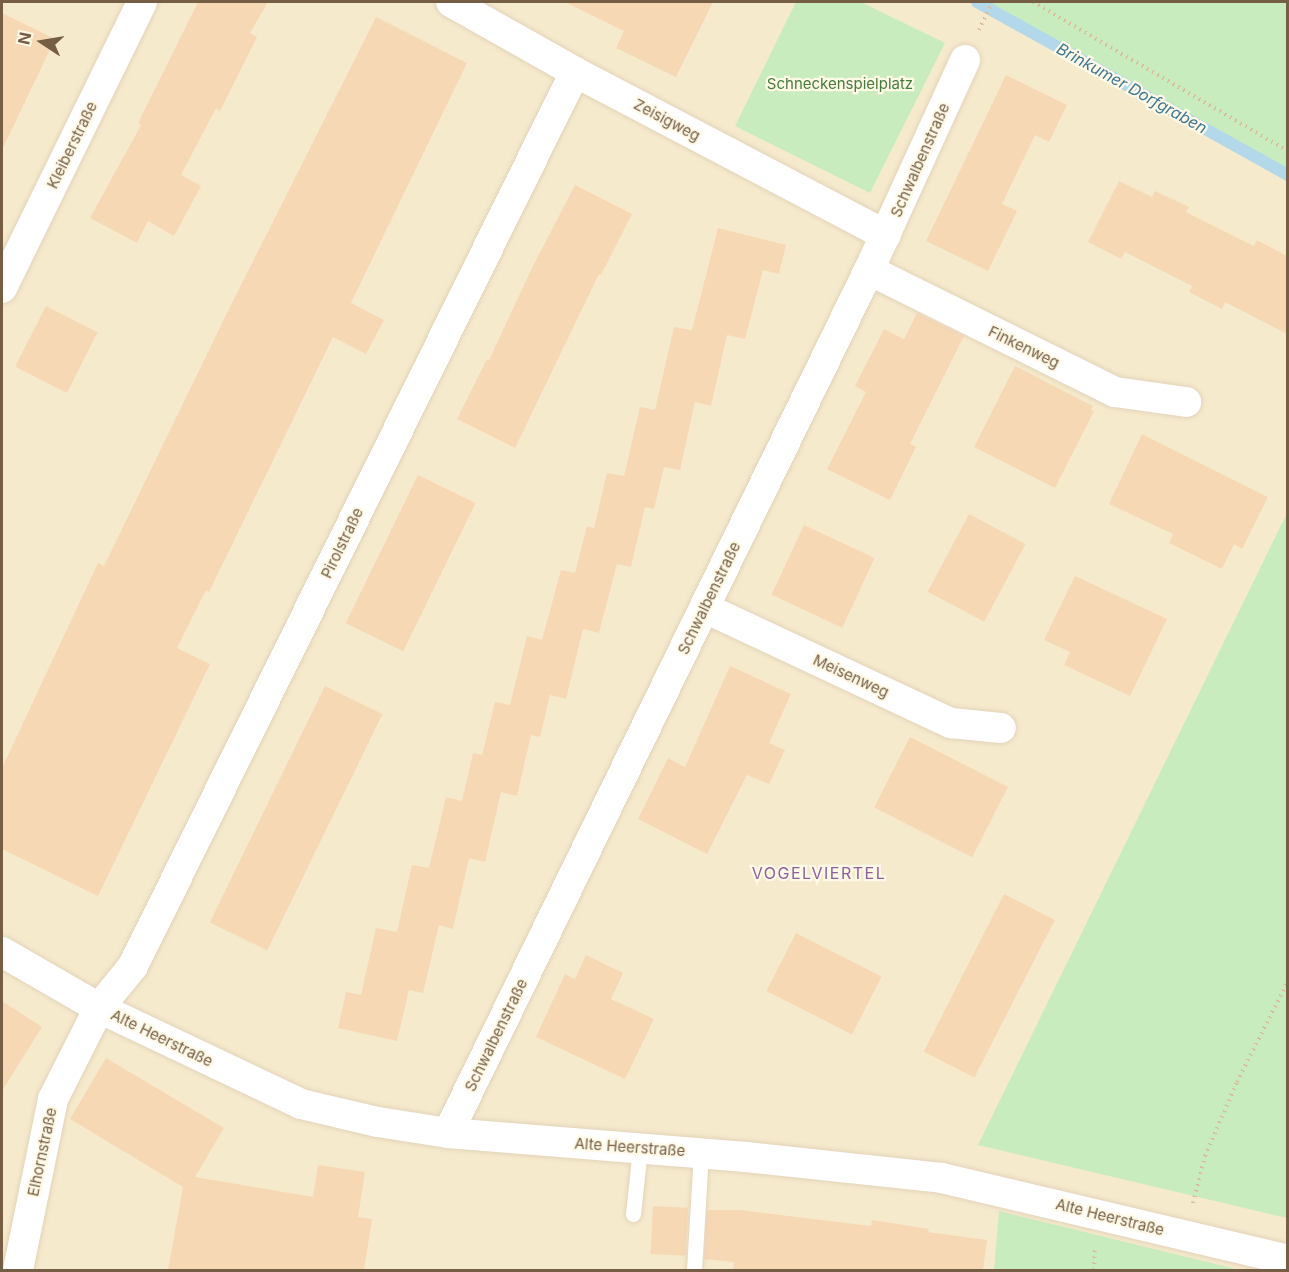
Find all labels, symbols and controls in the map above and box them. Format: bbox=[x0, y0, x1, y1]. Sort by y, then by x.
north arrow bbox=[12, 12, 72, 72]
text: N bbox=[13, 30, 35, 46]
water label: Brinkumer Dorfgraben bbox=[1053, 39, 1211, 137]
park label: Schneckenspielplatz bbox=[767, 75, 913, 93]
street label: Zeisigweg bbox=[631, 95, 703, 145]
street label: Kleiberstraße bbox=[43, 99, 101, 191]
street label: Schwalbenstraße bbox=[887, 100, 953, 220]
street label: Finkenweg bbox=[986, 322, 1062, 372]
street label: Pirolstraße bbox=[317, 505, 367, 581]
street label: Schwalbenstraße bbox=[674, 539, 744, 657]
street label: Meisenweg bbox=[810, 651, 892, 701]
district label: VOGELVIERTEL bbox=[752, 863, 886, 883]
street label: Schwalbenstraße bbox=[461, 976, 531, 1094]
street label: Alte Heerstraße bbox=[108, 1006, 216, 1070]
street label: Elhornstraße bbox=[24, 1106, 60, 1198]
street label: Alte Heerstraße bbox=[574, 1134, 686, 1160]
street label: Alte Heerstraße bbox=[1054, 1195, 1166, 1239]

